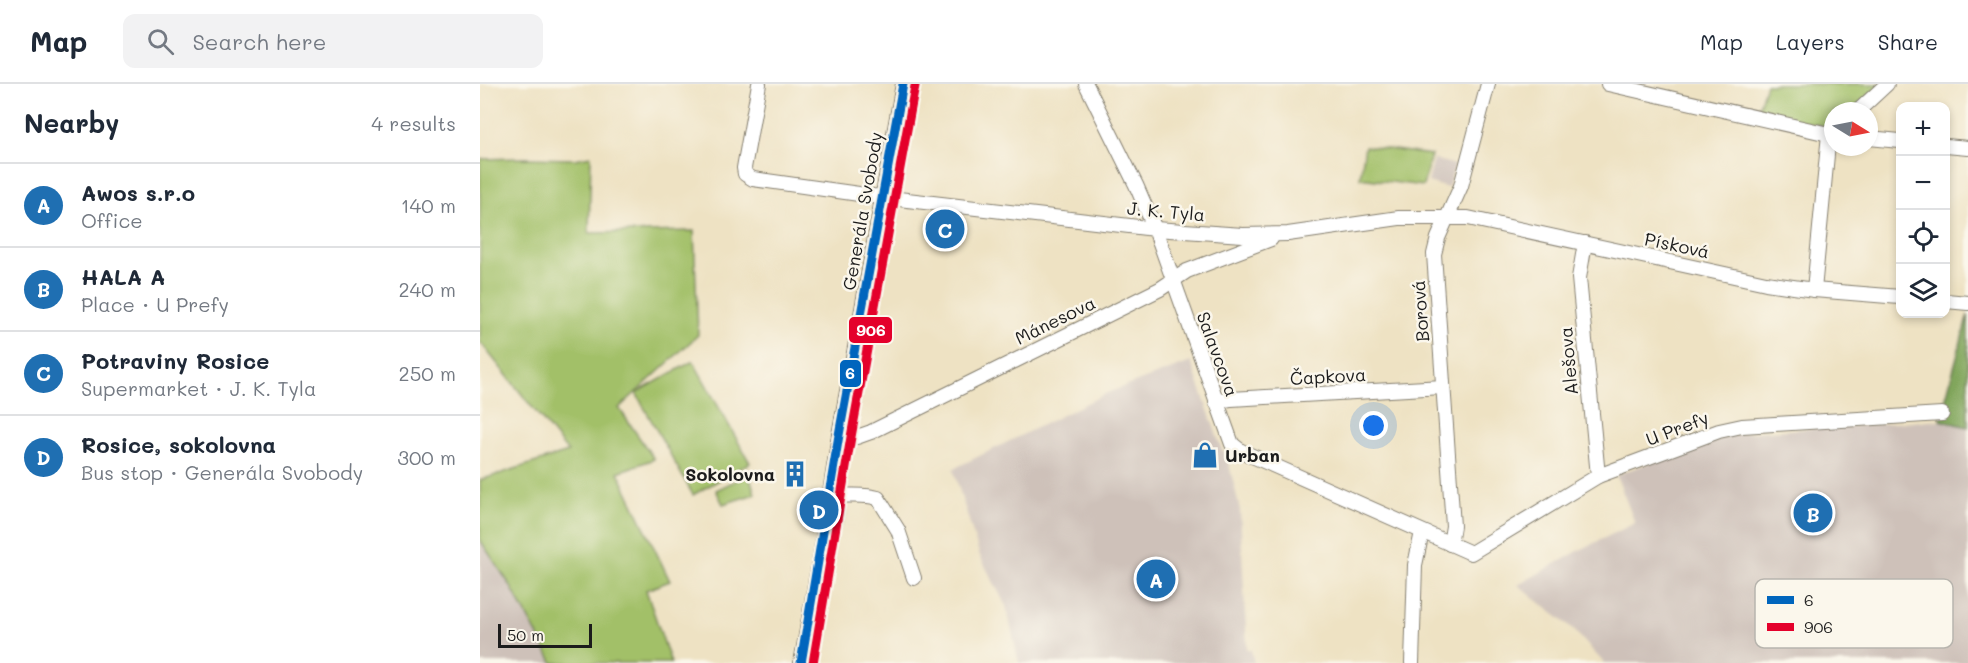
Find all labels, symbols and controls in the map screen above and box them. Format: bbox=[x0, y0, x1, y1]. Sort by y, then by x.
search box bbox=[123, 14, 543, 68]
text: Map bbox=[30, 23, 87, 59]
icon: search bbox=[144, 25, 177, 58]
text: Search here bbox=[192, 27, 326, 56]
text: Map bbox=[1700, 28, 1743, 55]
text: Layers bbox=[1776, 28, 1845, 55]
text: Share bbox=[1878, 28, 1938, 55]
north arrow bbox=[1824, 102, 1878, 156]
map controls bbox=[1896, 102, 1950, 318]
button: + bbox=[1896, 102, 1950, 156]
text: Nearby bbox=[24, 106, 119, 140]
text: 4 results bbox=[371, 110, 456, 136]
street label: Generála Svobody bbox=[836, 130, 888, 292]
button: − bbox=[1896, 156, 1950, 210]
text: Awos s.r.o bbox=[81, 178, 195, 207]
text: A bbox=[37, 192, 50, 218]
text: 140 m bbox=[401, 192, 456, 218]
street label: J. K. Tyla bbox=[1126, 196, 1206, 226]
pin: C bbox=[926, 206, 964, 252]
text: Office bbox=[81, 207, 143, 233]
button: locate bbox=[1896, 210, 1950, 264]
street label: Písková bbox=[1642, 226, 1712, 264]
text: HALA A bbox=[81, 262, 165, 291]
button: layers bbox=[1896, 264, 1950, 318]
text: B bbox=[37, 276, 50, 302]
text: 240 m bbox=[398, 276, 456, 302]
street label: Borová bbox=[1406, 279, 1434, 343]
street label: Mánesova bbox=[1011, 290, 1099, 350]
text: Place · U Prefy bbox=[81, 291, 229, 317]
street label: Salavcova bbox=[1192, 308, 1244, 400]
line badge: 906 bbox=[848, 316, 893, 344]
text: 906 bbox=[856, 319, 886, 340]
street label: Alešova bbox=[1553, 326, 1583, 396]
text: Potraviny Rosice bbox=[81, 346, 269, 375]
line badge: 6 bbox=[839, 359, 862, 388]
text: C bbox=[36, 360, 51, 386]
text: 250 m bbox=[399, 360, 456, 386]
text: 6 bbox=[845, 362, 855, 383]
street label: Čapkova bbox=[1289, 362, 1367, 390]
text: Supermarket · J. K. Tyla bbox=[81, 375, 317, 401]
street label: U Prefy bbox=[1642, 405, 1712, 451]
your location bbox=[1359, 411, 1388, 440]
text: Rosice, sokolovna bbox=[81, 430, 276, 459]
shop icon: Urban bbox=[1190, 440, 1220, 470]
place label: Urban bbox=[1225, 443, 1280, 467]
text: D bbox=[36, 444, 51, 470]
text: 300 m bbox=[397, 444, 456, 470]
text: Bus stop · Generála Svobody bbox=[81, 459, 363, 485]
building icon: Sokolovna bbox=[780, 459, 810, 489]
place label: Sokolovna bbox=[685, 462, 775, 486]
pin: D bbox=[800, 488, 838, 532]
pin: B bbox=[1794, 490, 1832, 536]
pin: A bbox=[1136, 556, 1176, 602]
legend bbox=[1755, 579, 1953, 648]
text: 6 bbox=[1804, 589, 1814, 610]
text: 906 bbox=[1804, 616, 1833, 637]
scale bar bbox=[498, 621, 592, 648]
text: 50 m bbox=[507, 624, 544, 645]

